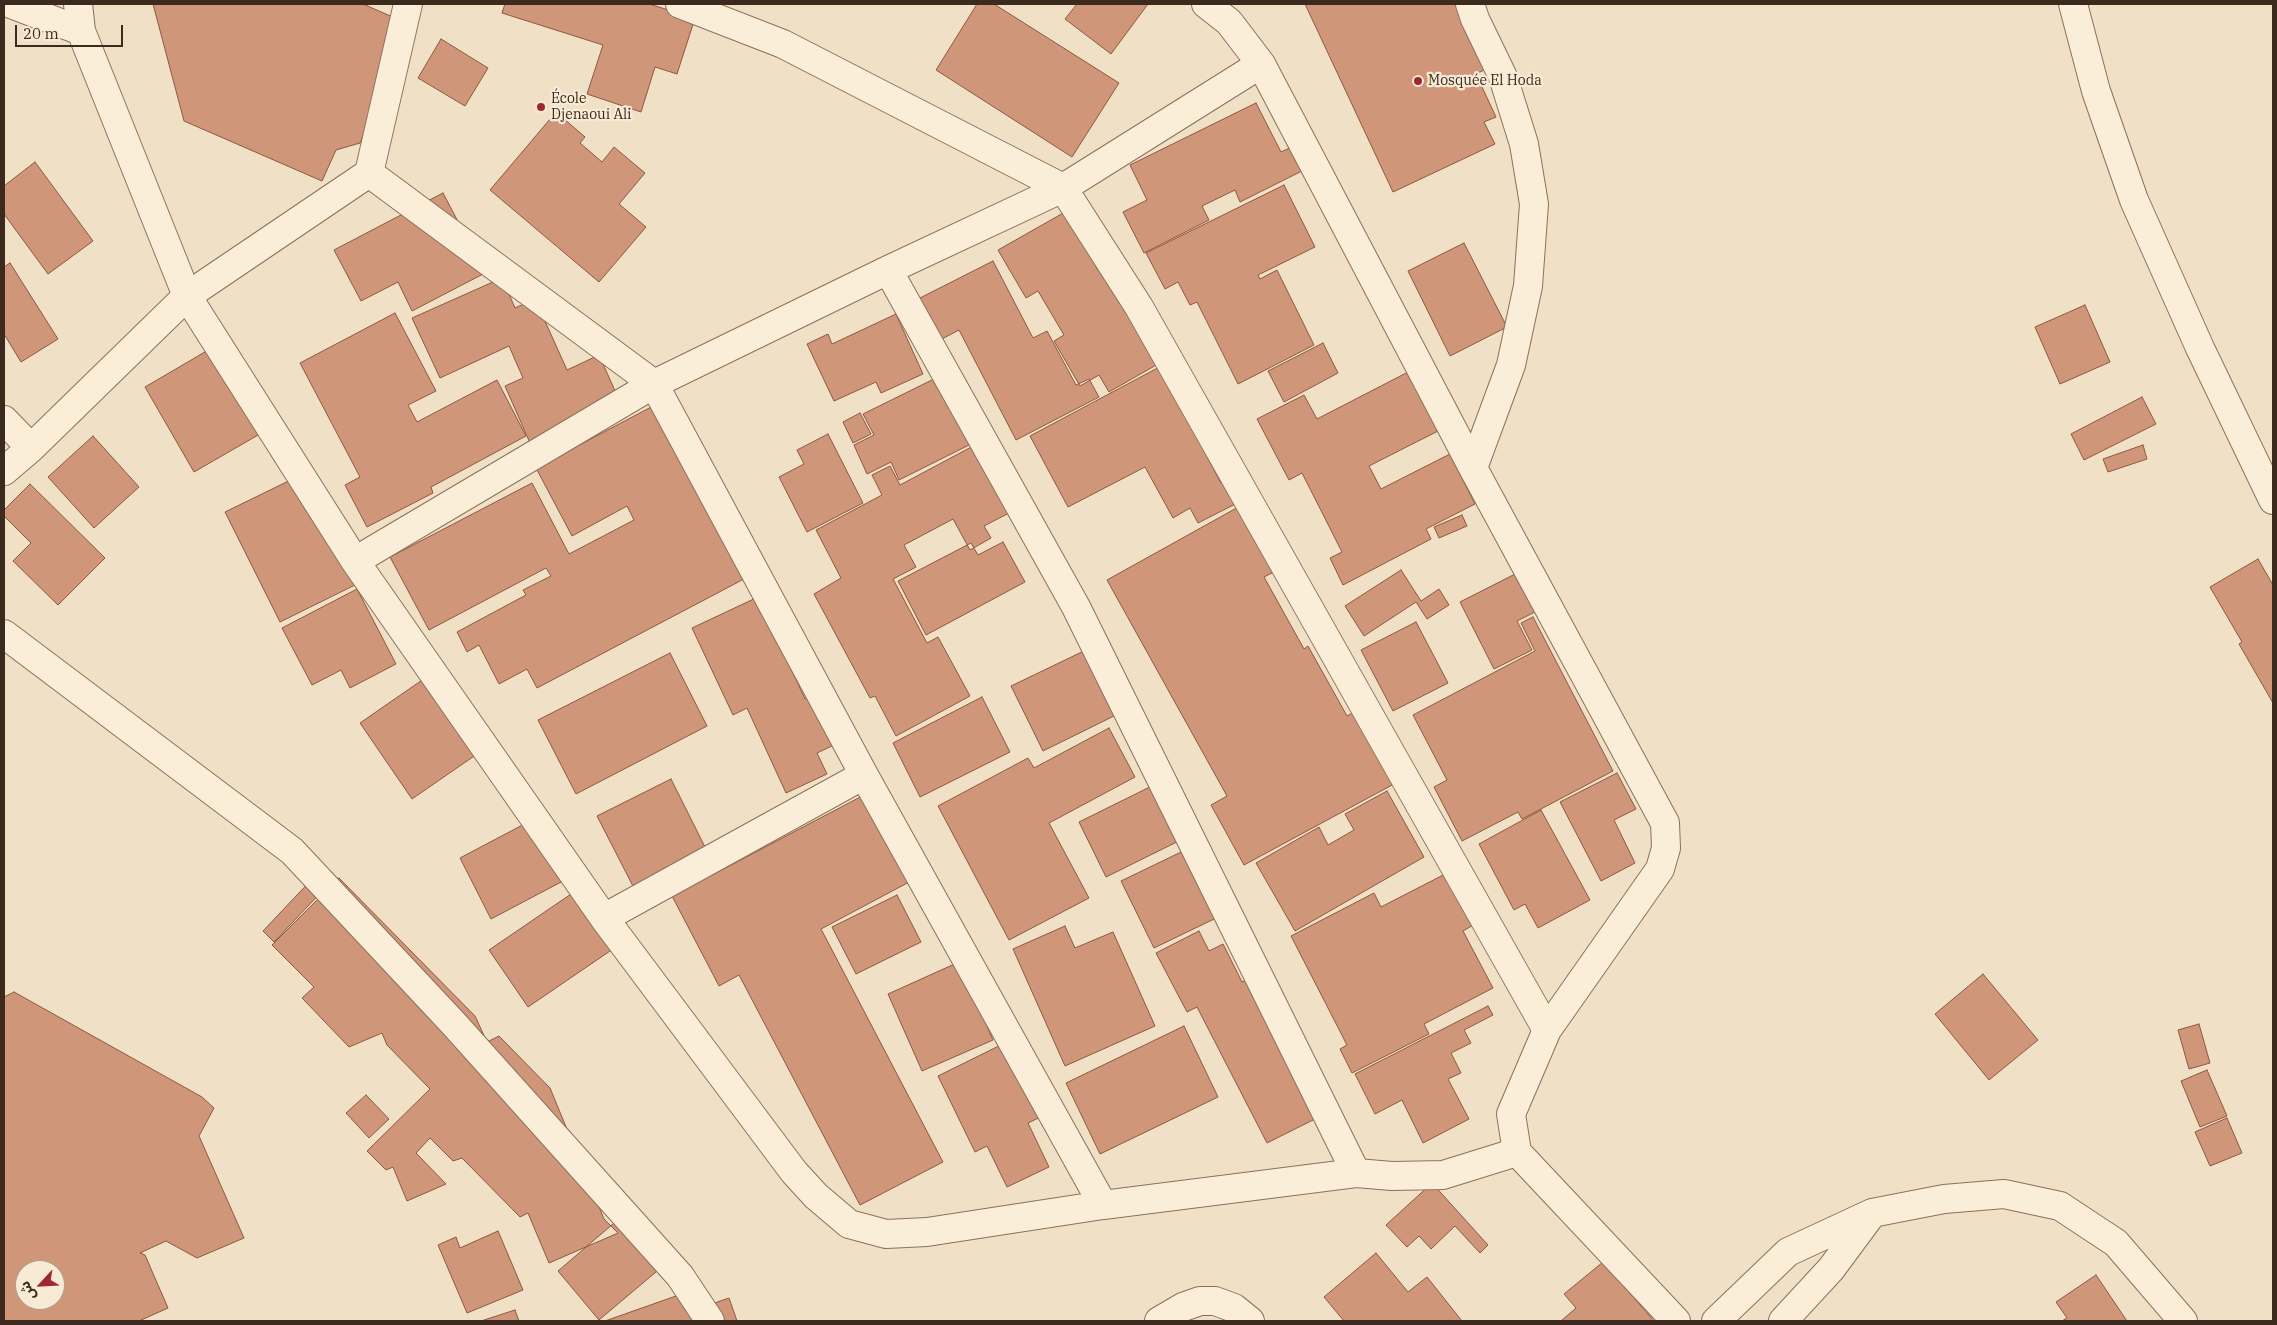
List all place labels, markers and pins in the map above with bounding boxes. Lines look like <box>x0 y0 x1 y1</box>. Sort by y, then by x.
place label: Mosquée El Hoda <box>1428 73 1542 89</box>
marker: Mosquée El Hoda <box>1412 75 1424 87</box>
place label: École Djenaoui Ali <box>551 91 632 124</box>
marker: École Djenaoui Ali <box>535 101 547 113</box>

